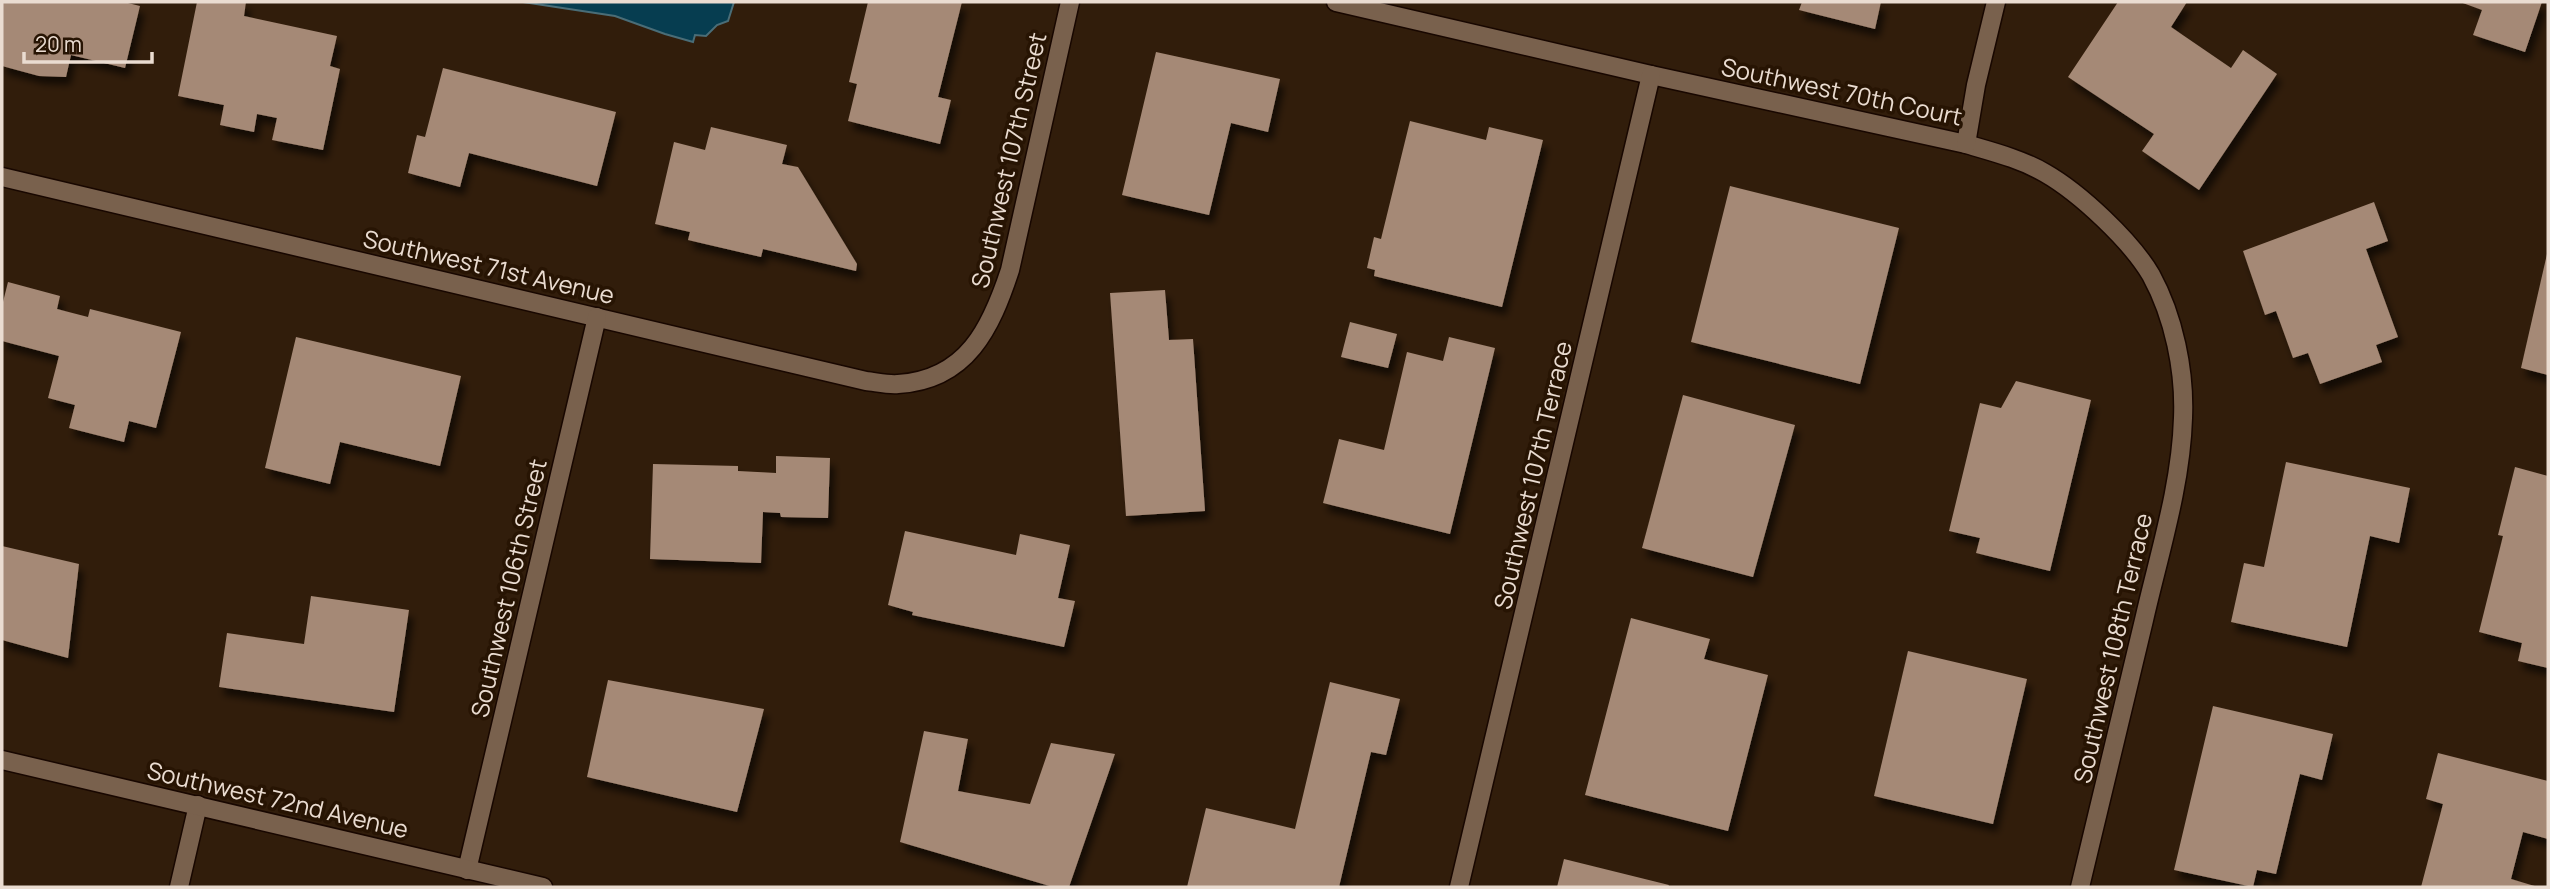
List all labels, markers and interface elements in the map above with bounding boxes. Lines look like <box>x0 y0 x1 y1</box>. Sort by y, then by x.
scale bar <box>24 21 152 65</box>
street label: Southwest 107th Street <box>963 29 1053 291</box>
text: 20 m <box>35 30 82 58</box>
street label: Southwest 70th Court <box>1719 49 1965 133</box>
street label: Southwest 71st Avenue <box>360 221 618 311</box>
street label: Southwest 107th Terrace <box>1485 338 1579 612</box>
street label: Southwest 106th Street <box>462 456 554 720</box>
street label: Southwest 108th Terrace <box>2065 510 2159 786</box>
street label: Southwest 72nd Avenue <box>144 753 412 845</box>

